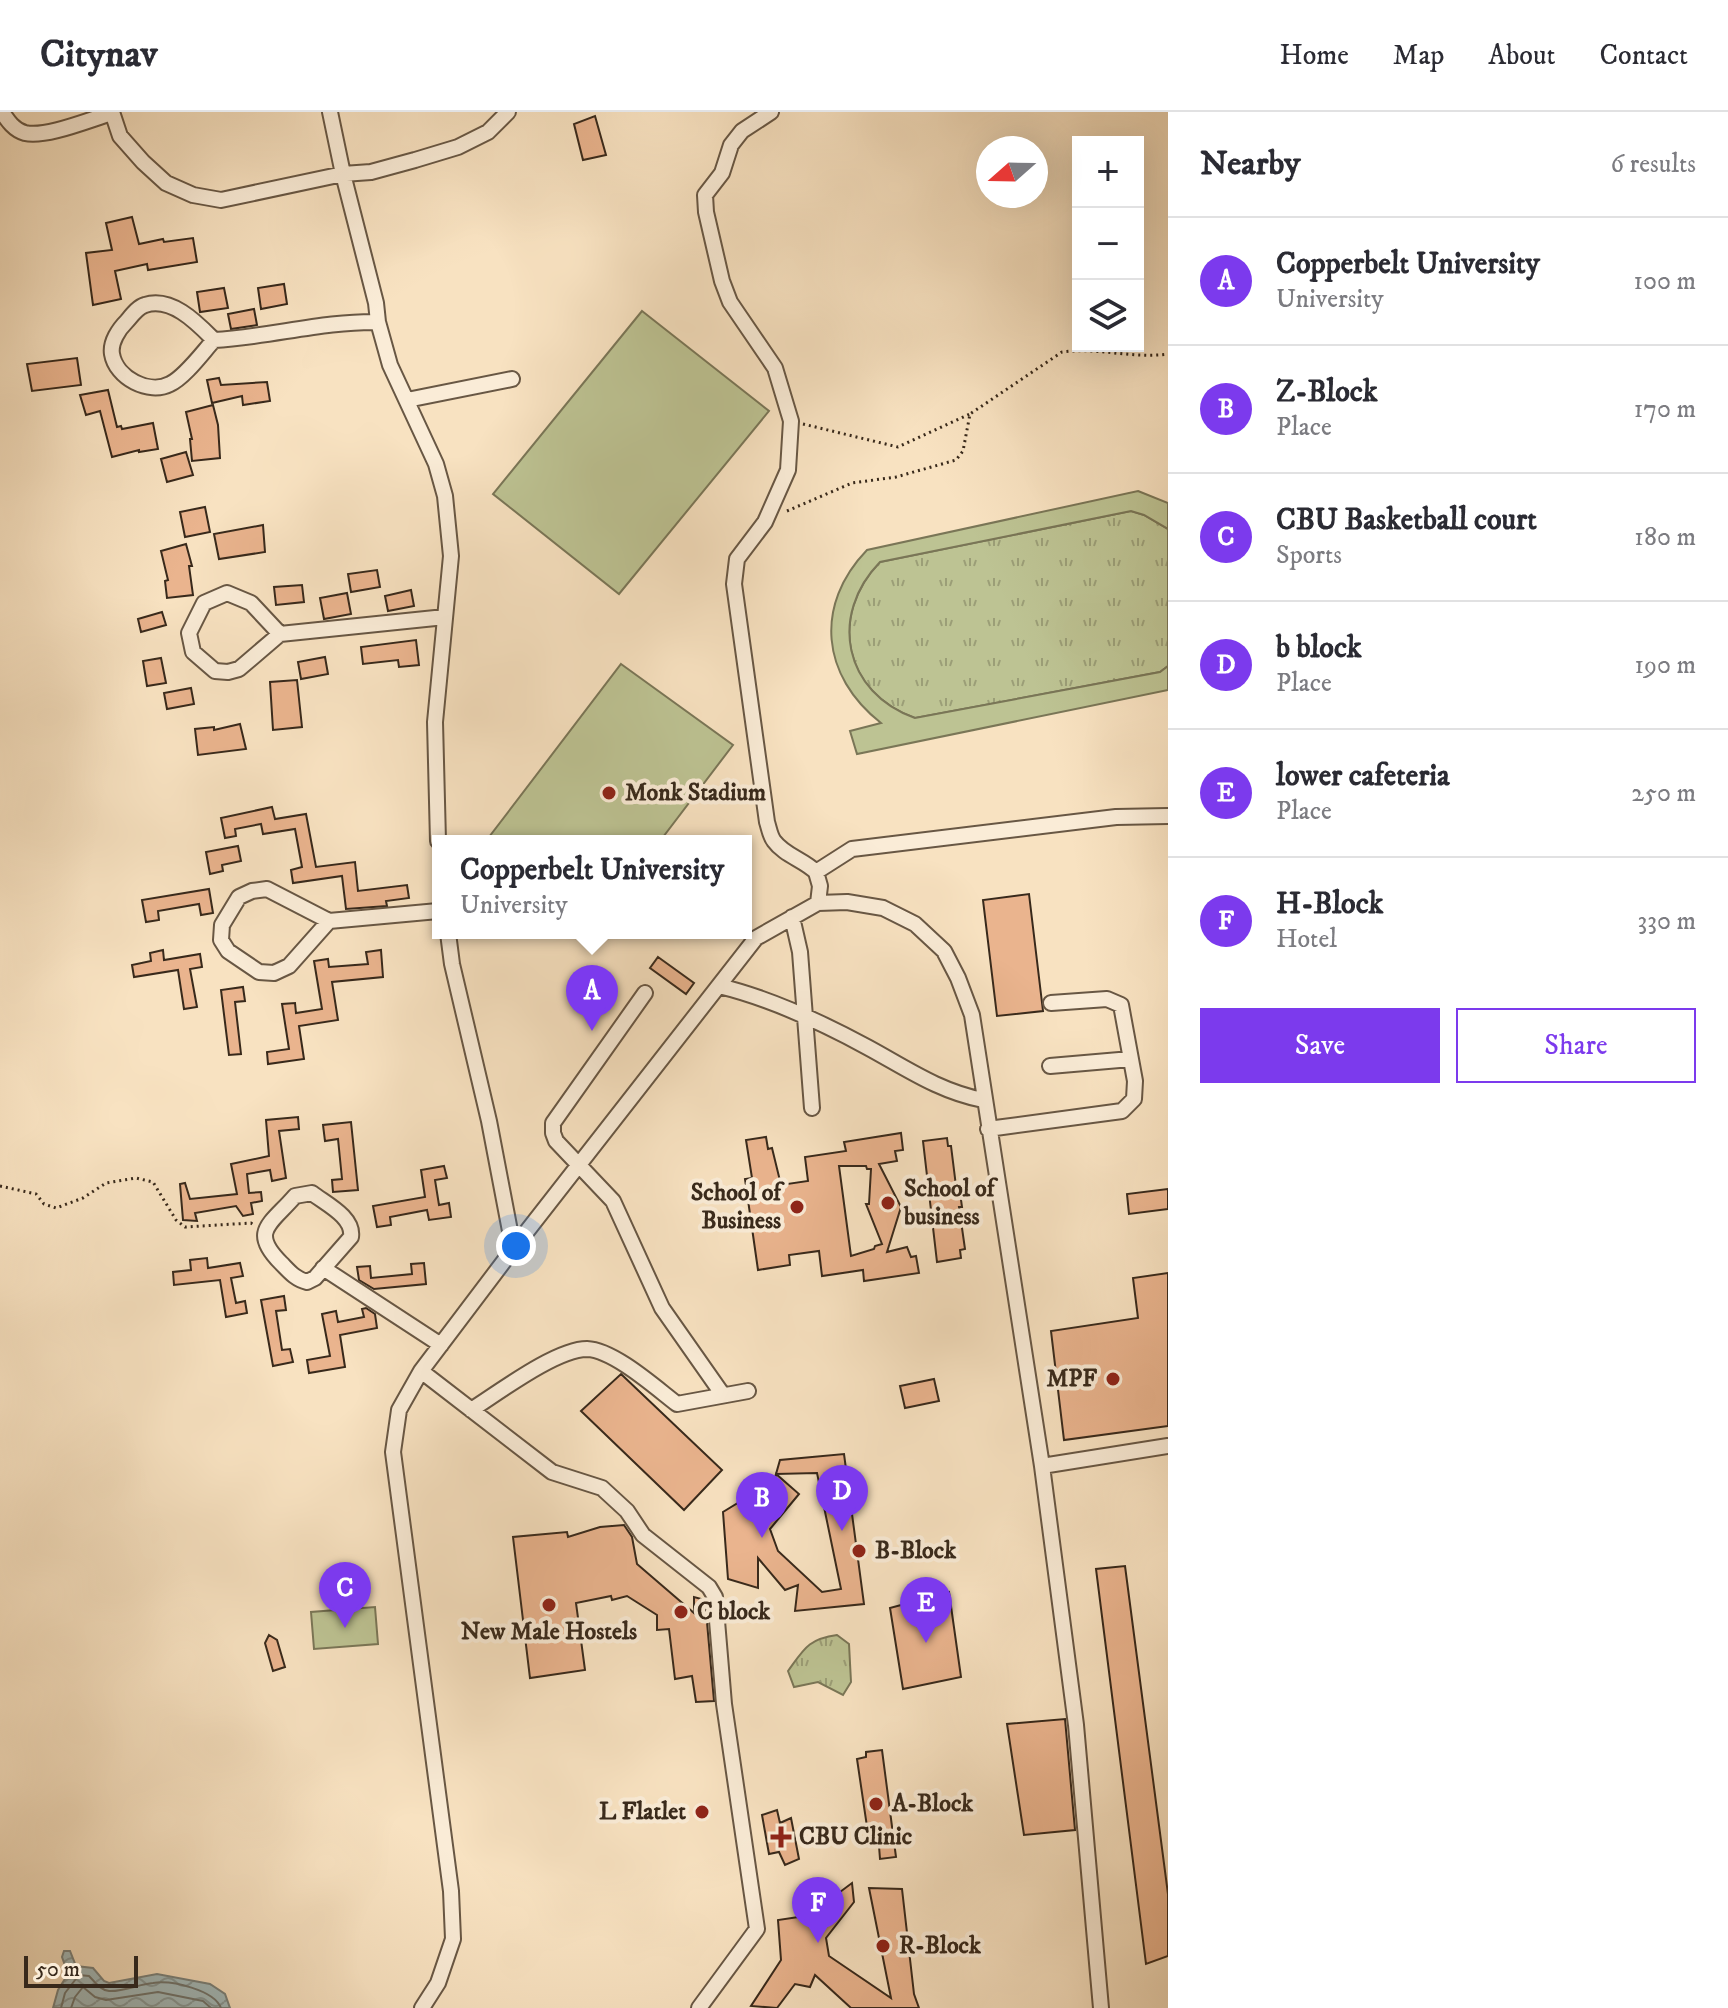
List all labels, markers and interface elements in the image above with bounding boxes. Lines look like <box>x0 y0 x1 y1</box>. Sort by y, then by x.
text: Citynav <box>40 31 158 79</box>
text: Home <box>1280 38 1349 73</box>
text: Map <box>1393 38 1444 73</box>
text: About <box>1488 38 1555 73</box>
text: Contact <box>1599 38 1688 73</box>
north arrow <box>976 136 1048 208</box>
map controls <box>1072 136 1144 352</box>
button: + <box>1072 136 1144 208</box>
text: Nearby <box>1200 143 1301 185</box>
text: 6 results <box>1610 148 1696 181</box>
button: − <box>1072 208 1144 280</box>
text: Copperbelt University <box>1276 246 1540 283</box>
text: A <box>1218 265 1234 298</box>
text: 100 m <box>1633 265 1696 298</box>
button: layers <box>1072 280 1144 352</box>
text: University <box>1276 283 1384 316</box>
text: Z-Block <box>1276 374 1378 411</box>
text: B <box>1218 393 1234 426</box>
text: 170 m <box>1634 393 1696 426</box>
text: Place <box>1276 411 1332 444</box>
text: CBU Basketball court <box>1276 502 1537 539</box>
text: C <box>1217 521 1235 554</box>
text: 180 m <box>1634 521 1696 554</box>
text: Sports <box>1276 539 1342 572</box>
text: b block <box>1276 630 1362 667</box>
text: D <box>1216 649 1236 682</box>
text: 190 m <box>1634 649 1696 682</box>
text: Place <box>1276 667 1332 700</box>
text: lower cafeteria <box>1276 758 1450 795</box>
text: E <box>1217 777 1235 810</box>
text: 250 m <box>1631 777 1696 810</box>
place label: Monk Stadium <box>625 778 766 808</box>
marker: Monk Stadium <box>600 784 618 802</box>
text: Place <box>1276 795 1332 828</box>
popup <box>432 835 752 939</box>
text: Copperbelt University <box>460 852 724 889</box>
text: H-Block <box>1276 886 1384 923</box>
text: University <box>460 889 568 922</box>
text: F <box>1218 905 1234 938</box>
text: 330 m <box>1638 905 1696 938</box>
text: Hotel <box>1276 923 1337 956</box>
pin: A <box>566 965 618 1031</box>
button: Save <box>1200 1008 1440 1083</box>
button: Share <box>1456 1008 1696 1083</box>
place label: School of business <box>903 1174 999 1232</box>
place label: School of Business <box>691 1178 785 1236</box>
marker: School of business <box>879 1194 897 1212</box>
marker: School of Business <box>788 1198 806 1216</box>
your location <box>496 1226 536 1266</box>
place label: MPF <box>1046 1364 1097 1394</box>
marker: MPF <box>1104 1370 1122 1388</box>
pin: D <box>816 1465 868 1531</box>
pin: B <box>736 1472 788 1538</box>
place label: B-Block <box>875 1536 957 1566</box>
marker: B-Block <box>850 1542 868 1560</box>
pin: C <box>319 1562 371 1628</box>
pin: E <box>900 1577 952 1643</box>
marker: New Male Hostels <box>540 1596 558 1614</box>
place label: C block <box>697 1597 771 1627</box>
marker: C block <box>672 1603 690 1621</box>
place label: New Male Hostels <box>461 1617 637 1647</box>
place label: A-Block <box>891 1789 974 1819</box>
marker: A-Block <box>867 1795 885 1813</box>
place label: L Flatlet <box>599 1797 686 1827</box>
marker: L Flatlet <box>693 1803 711 1821</box>
place label: CBU Clinic <box>799 1822 913 1852</box>
marker: CBU Clinic <box>770 1826 792 1848</box>
pin: F <box>792 1877 844 1943</box>
place label: R-Block <box>899 1931 982 1961</box>
marker: R-Block <box>874 1937 892 1955</box>
scale bar <box>24 1952 138 1988</box>
text: 50 m <box>36 1956 80 1983</box>

